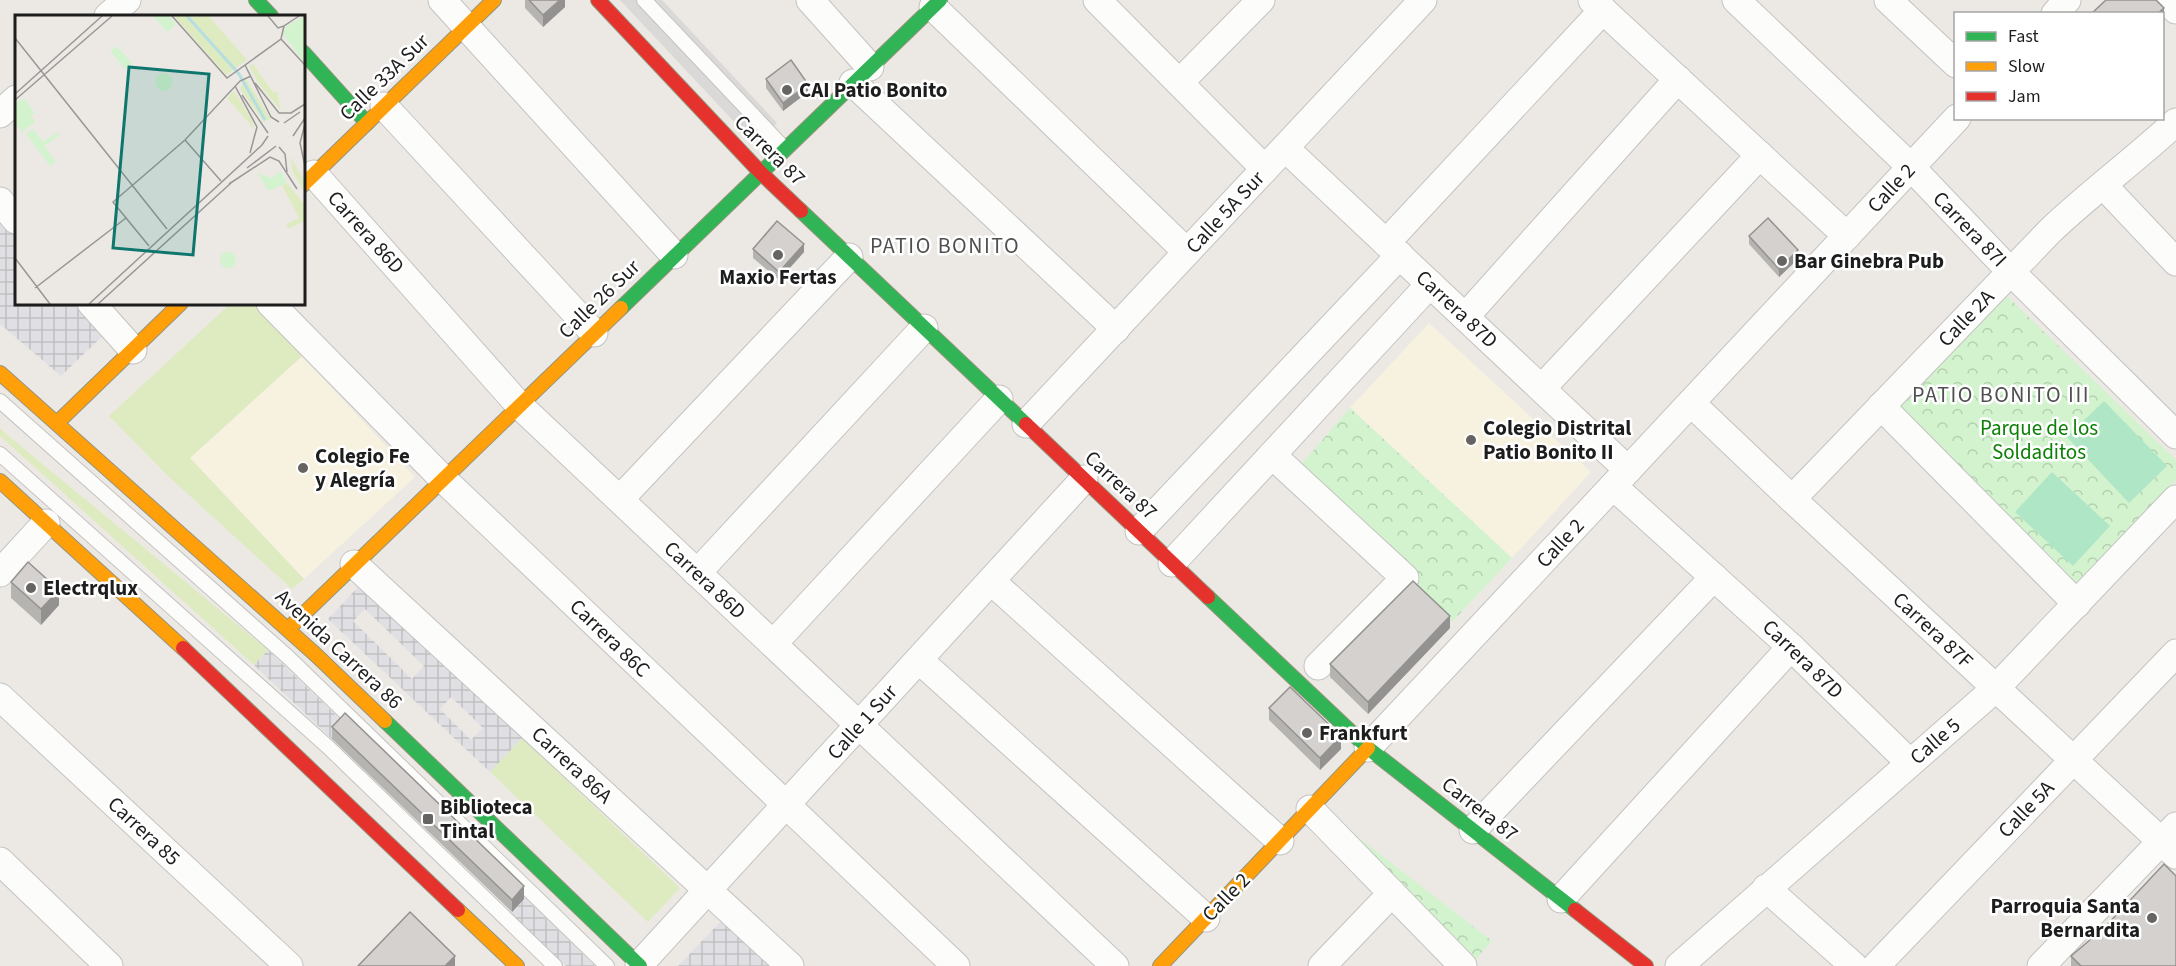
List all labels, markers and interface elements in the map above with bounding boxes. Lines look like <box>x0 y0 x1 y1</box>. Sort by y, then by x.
legend <box>1954 12 2164 120</box>
inset map <box>15 15 304 304</box>
text: Fast <box>2008 24 2039 49</box>
street label: Calle 33A Sur <box>332 26 436 127</box>
text: Slow <box>2008 54 2045 79</box>
place label: CAI Patio Bonito <box>799 75 947 105</box>
marker: CAI Patio Bonito <box>780 83 794 97</box>
text: Jam <box>2008 84 2041 109</box>
street label: Carrera 87 <box>728 108 812 192</box>
street label: Calle 2 <box>1860 156 1922 220</box>
street label: Calle 5A Sur <box>1179 163 1272 260</box>
street label: Carrera 86D <box>320 184 412 280</box>
street label: Carrera 87I <box>1926 184 2014 274</box>
district label: PATIO BONITO <box>870 230 1020 262</box>
place label: Bar Ginebra Pub <box>1794 246 1944 276</box>
marker: Maxio Fertas <box>771 248 785 262</box>
street label: Calle 26 Sur <box>552 252 647 346</box>
marker: Bar Ginebra Pub <box>1775 254 1789 268</box>
place label: Maxio Fertas <box>719 262 837 292</box>
street label: Carrera 87D <box>1409 263 1505 355</box>
street label: Calle 2A <box>1931 282 2001 354</box>
district label: PATIO BONITO III <box>1912 379 2090 411</box>
place label: Colegio Distrital Patio Bonito II <box>1483 413 1631 467</box>
park label: Parque de los Soldaditos <box>1980 413 2098 467</box>
marker: Colegio Distrital Patio Bonito II <box>1464 433 1478 447</box>
place label: Colegio Fe y Alegría <box>315 441 410 495</box>
street label: Carrera 87 <box>1078 443 1164 527</box>
marker: Colegio Fe y Alegría <box>296 461 310 475</box>
street label: Calle 2 <box>1529 511 1591 575</box>
street label: Carrera 86D <box>657 534 753 626</box>
place label: Electrqlux <box>43 573 138 603</box>
marker: Electrqlux <box>24 581 38 595</box>
street label: Avenida Carrera 86 <box>269 582 409 716</box>
street label: Carrera 87F <box>1886 585 1980 675</box>
street label: Carrera 86C <box>563 592 657 684</box>
street label: Carrera 87D <box>1756 613 1850 705</box>
street label: Calle 1 Sur <box>820 677 905 766</box>
street label: Calle 5 <box>1903 711 1967 771</box>
place label: Frankfurt <box>1319 718 1407 748</box>
street label: Carrera 86A <box>525 720 620 811</box>
marker: Frankfurt <box>1300 726 1314 740</box>
street label: Carrera 87 <box>1435 770 1525 848</box>
street label: Calle 5A <box>1991 773 2061 845</box>
street label: Carrera 85 <box>101 789 187 873</box>
place label: Biblioteca Tintal <box>440 792 533 846</box>
marker: Biblioteca Tintal <box>421 812 435 826</box>
street label: Calle 2 <box>1195 866 1257 928</box>
place label: Parroquia Santa Bernardita <box>1990 891 2140 945</box>
marker: Parroquia Santa Bernardita <box>2145 911 2159 925</box>

